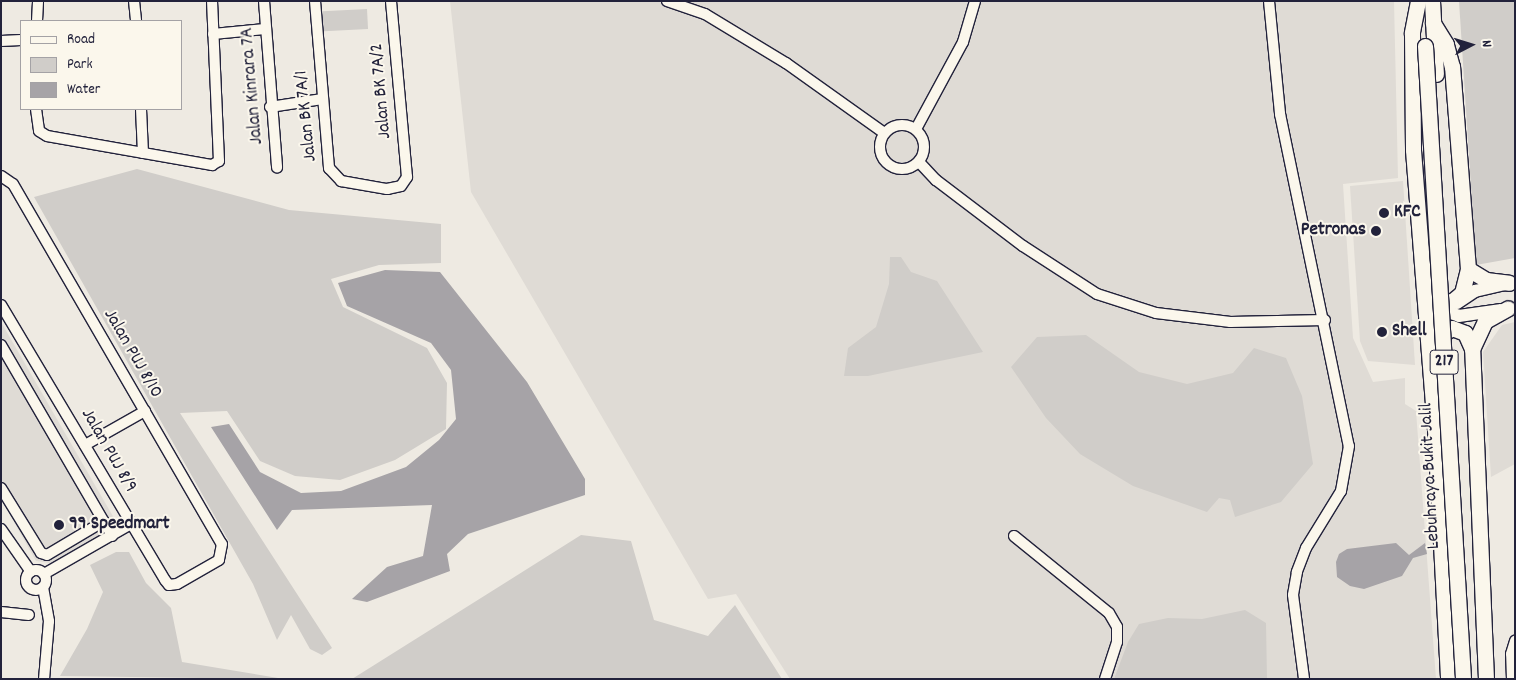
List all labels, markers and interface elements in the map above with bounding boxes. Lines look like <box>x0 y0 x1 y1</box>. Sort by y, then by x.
legend <box>20 20 182 110</box>
north arrow <box>1446 20 1496 70</box>
street label: Jalan Kinrara 7A <box>237 27 269 145</box>
text: Road <box>67 29 95 51</box>
text: N <box>1476 39 1496 48</box>
street label: Jalan BK 7A/2 <box>366 42 398 140</box>
text: Park <box>67 54 93 76</box>
street label: Jalan BK 7A/1 <box>291 69 323 163</box>
text: Water <box>67 79 100 101</box>
place label: KFC <box>1394 202 1421 224</box>
marker: KFC <box>1378 207 1390 219</box>
place label: Petronas <box>1301 220 1366 242</box>
marker: Petronas <box>1370 225 1382 237</box>
street label: Jalan PUJ 8/10 <box>97 305 167 403</box>
place label: Shell <box>1392 321 1426 343</box>
marker: Shell <box>1376 326 1388 338</box>
road number: 217 <box>1429 347 1459 378</box>
street label: Lebuhraya Bukit Jalil <box>1416 402 1446 550</box>
street label: Jalan PUJ 8/9 <box>75 405 141 497</box>
place label: 99 Speedmart <box>69 514 170 536</box>
marker: 99 Speedmart <box>53 519 65 531</box>

